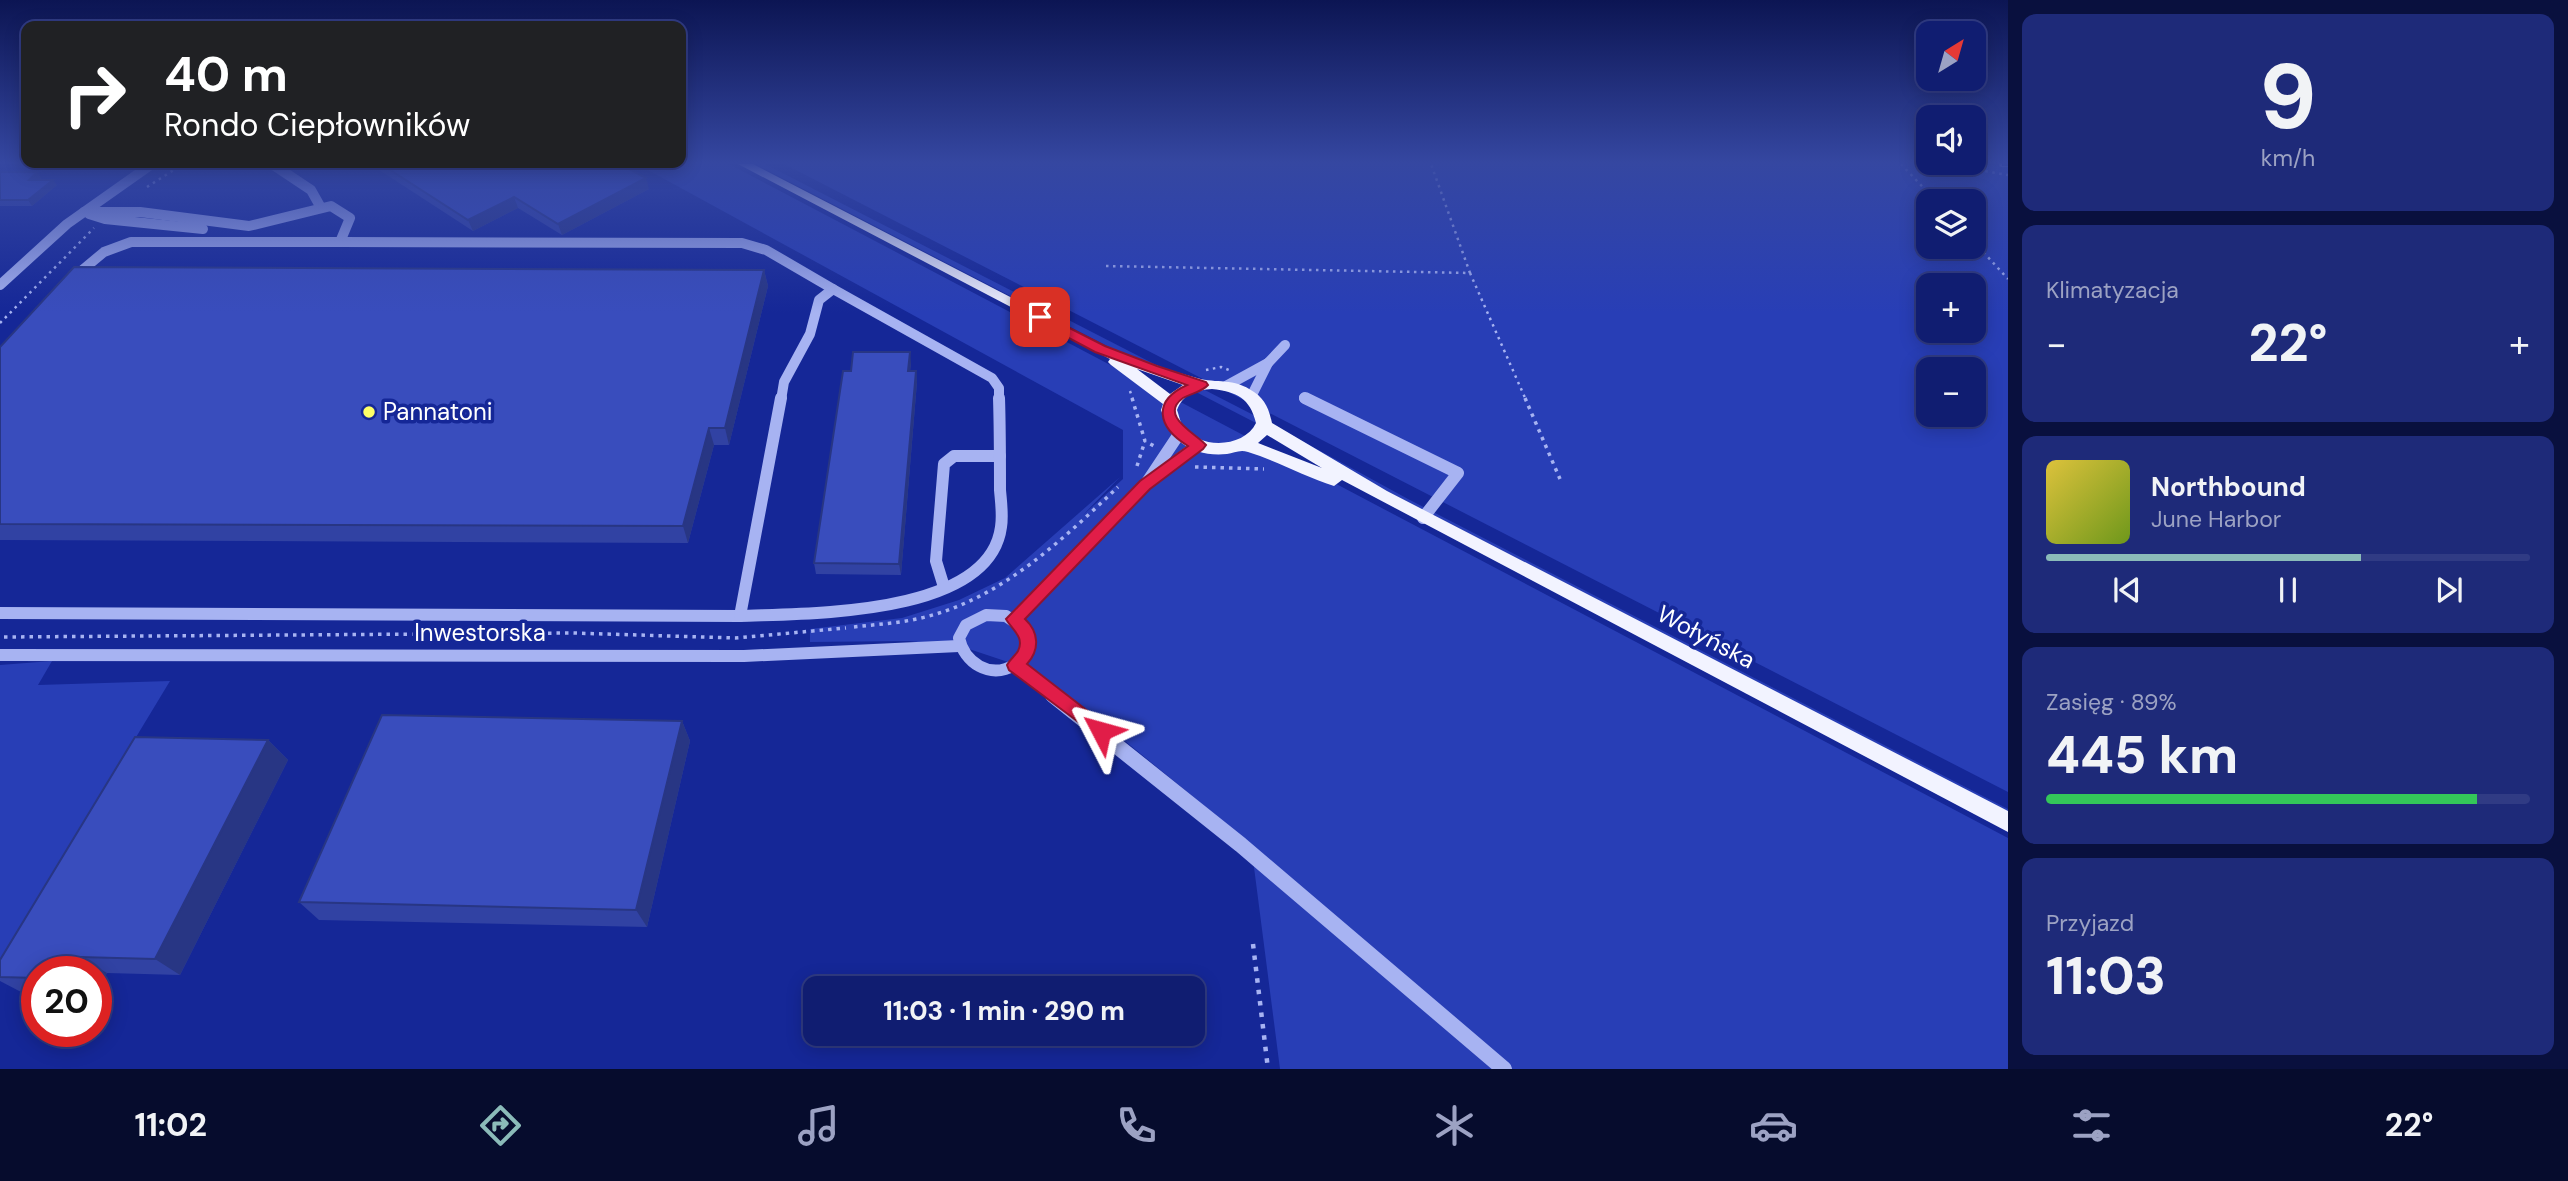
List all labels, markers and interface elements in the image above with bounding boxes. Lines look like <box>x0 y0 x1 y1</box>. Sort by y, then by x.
north arrow <box>1916 21 1986 91</box>
map controls <box>1916 21 1986 427</box>
text: 9 <box>2259 38 2317 156</box>
text: 40 m <box>164 42 288 106</box>
icon: right <box>49 49 140 140</box>
text: Rondo Ciepłowników <box>164 104 470 146</box>
button: sound <box>1916 105 1986 175</box>
text: km/h <box>2261 143 2315 173</box>
button: layers <box>1916 189 1986 259</box>
button: + <box>1916 273 1986 343</box>
text: Klimatyzacja <box>2046 275 2179 305</box>
pin <box>1010 287 1070 347</box>
icon: arrive <box>1021 298 1059 336</box>
text: 22° <box>2248 309 2328 377</box>
text: − <box>2046 319 2067 369</box>
text: + <box>2509 319 2530 369</box>
button: − <box>1916 357 1986 427</box>
place label: Pannatoni <box>383 396 493 427</box>
marker: Pannatoni <box>361 404 377 420</box>
text: Northbound <box>2151 470 2306 504</box>
text: June Harbor <box>2151 504 2281 534</box>
icon: previous <box>2108 571 2146 609</box>
icon: pause <box>2269 571 2307 609</box>
icon: next <box>2430 571 2468 609</box>
street label: Wołyńska <box>1652 598 1761 675</box>
street label: Inwestorska <box>414 617 546 648</box>
text: Zasięg · 89% <box>2046 687 2176 717</box>
position arrow <box>1064 694 1138 768</box>
text: 445 km <box>2046 721 2238 789</box>
text: Przyjazd <box>2046 908 2134 938</box>
text: 11:03 <box>2046 942 2166 1010</box>
speed limit sign: 20 <box>21 956 112 1047</box>
text: 11:03 · 1 min · 290 m <box>883 994 1125 1028</box>
icon: directions <box>476 1101 525 1150</box>
icon: music <box>794 1101 843 1150</box>
icon: phone <box>1112 1101 1161 1150</box>
icon: climate <box>1430 1101 1479 1150</box>
icon: car <box>1749 1101 1798 1150</box>
icon: filters <box>2067 1101 2116 1150</box>
text: 11:02 <box>135 1104 207 1146</box>
text: 22° <box>2385 1104 2433 1146</box>

